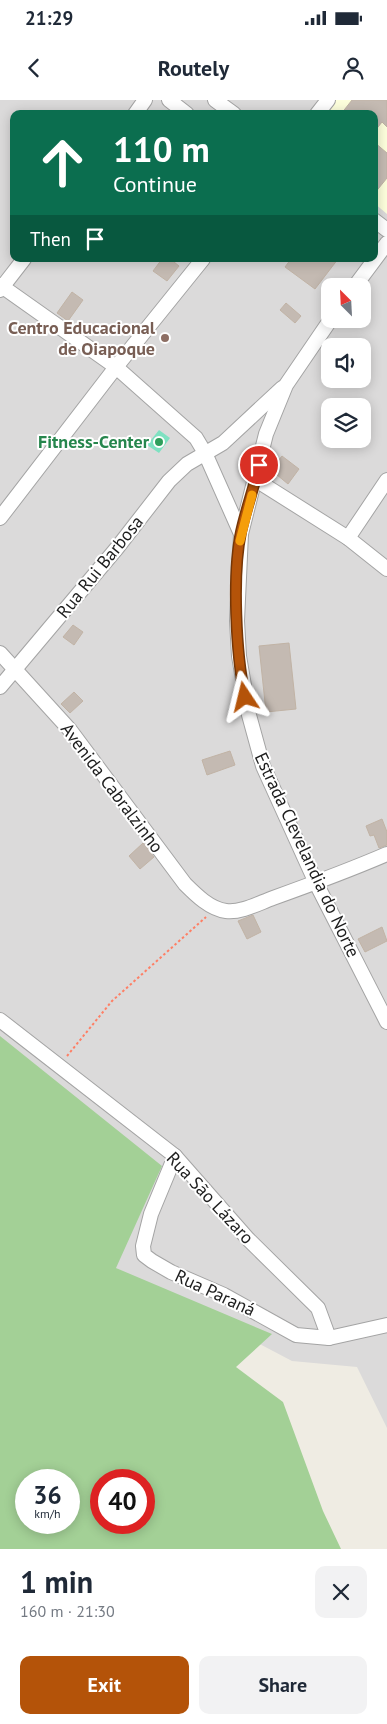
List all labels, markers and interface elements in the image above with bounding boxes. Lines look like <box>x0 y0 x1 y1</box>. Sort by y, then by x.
text: 21:29 <box>25 6 73 30</box>
icon: back <box>20 54 48 82</box>
text: Routely <box>158 54 229 82</box>
icon: person <box>339 54 367 82</box>
text: 110 m <box>113 126 210 172</box>
icon: ahead <box>30 130 95 195</box>
text: Continue <box>113 170 197 198</box>
icon: arrive <box>81 225 109 253</box>
text: Then <box>30 227 71 251</box>
north arrow <box>321 278 371 328</box>
map controls <box>321 278 371 448</box>
place label: Centro Educacional de Oiapoque <box>8 316 156 360</box>
marker: Centro Educacional de Oiapoque <box>159 332 171 344</box>
button: sound <box>321 338 371 388</box>
button: layers <box>321 398 371 448</box>
place label: Fitness-Center <box>38 430 150 453</box>
marker: Fitness-Center <box>153 436 165 448</box>
pin <box>238 444 280 486</box>
icon: arrive <box>245 451 273 479</box>
street label: Rua Rui Barbosa <box>51 511 148 623</box>
position arrow <box>218 670 270 722</box>
street label: Avenida Cabralzinho <box>56 718 169 857</box>
street label: Estrada Clevelandia do Norte <box>250 749 365 961</box>
street label: Rua São Lázaro <box>162 1147 259 1249</box>
street label: Rua Paraná <box>171 1264 259 1321</box>
speed limit sign: 40 <box>90 1469 155 1534</box>
text: 36 <box>33 1479 62 1511</box>
text: km/h <box>34 1506 61 1521</box>
text: 1 min <box>20 1562 93 1601</box>
button: close <box>315 1566 367 1618</box>
text: 160 m · 21:30 <box>20 1601 115 1621</box>
button: Exit <box>20 1656 189 1714</box>
button: Share <box>199 1656 367 1714</box>

